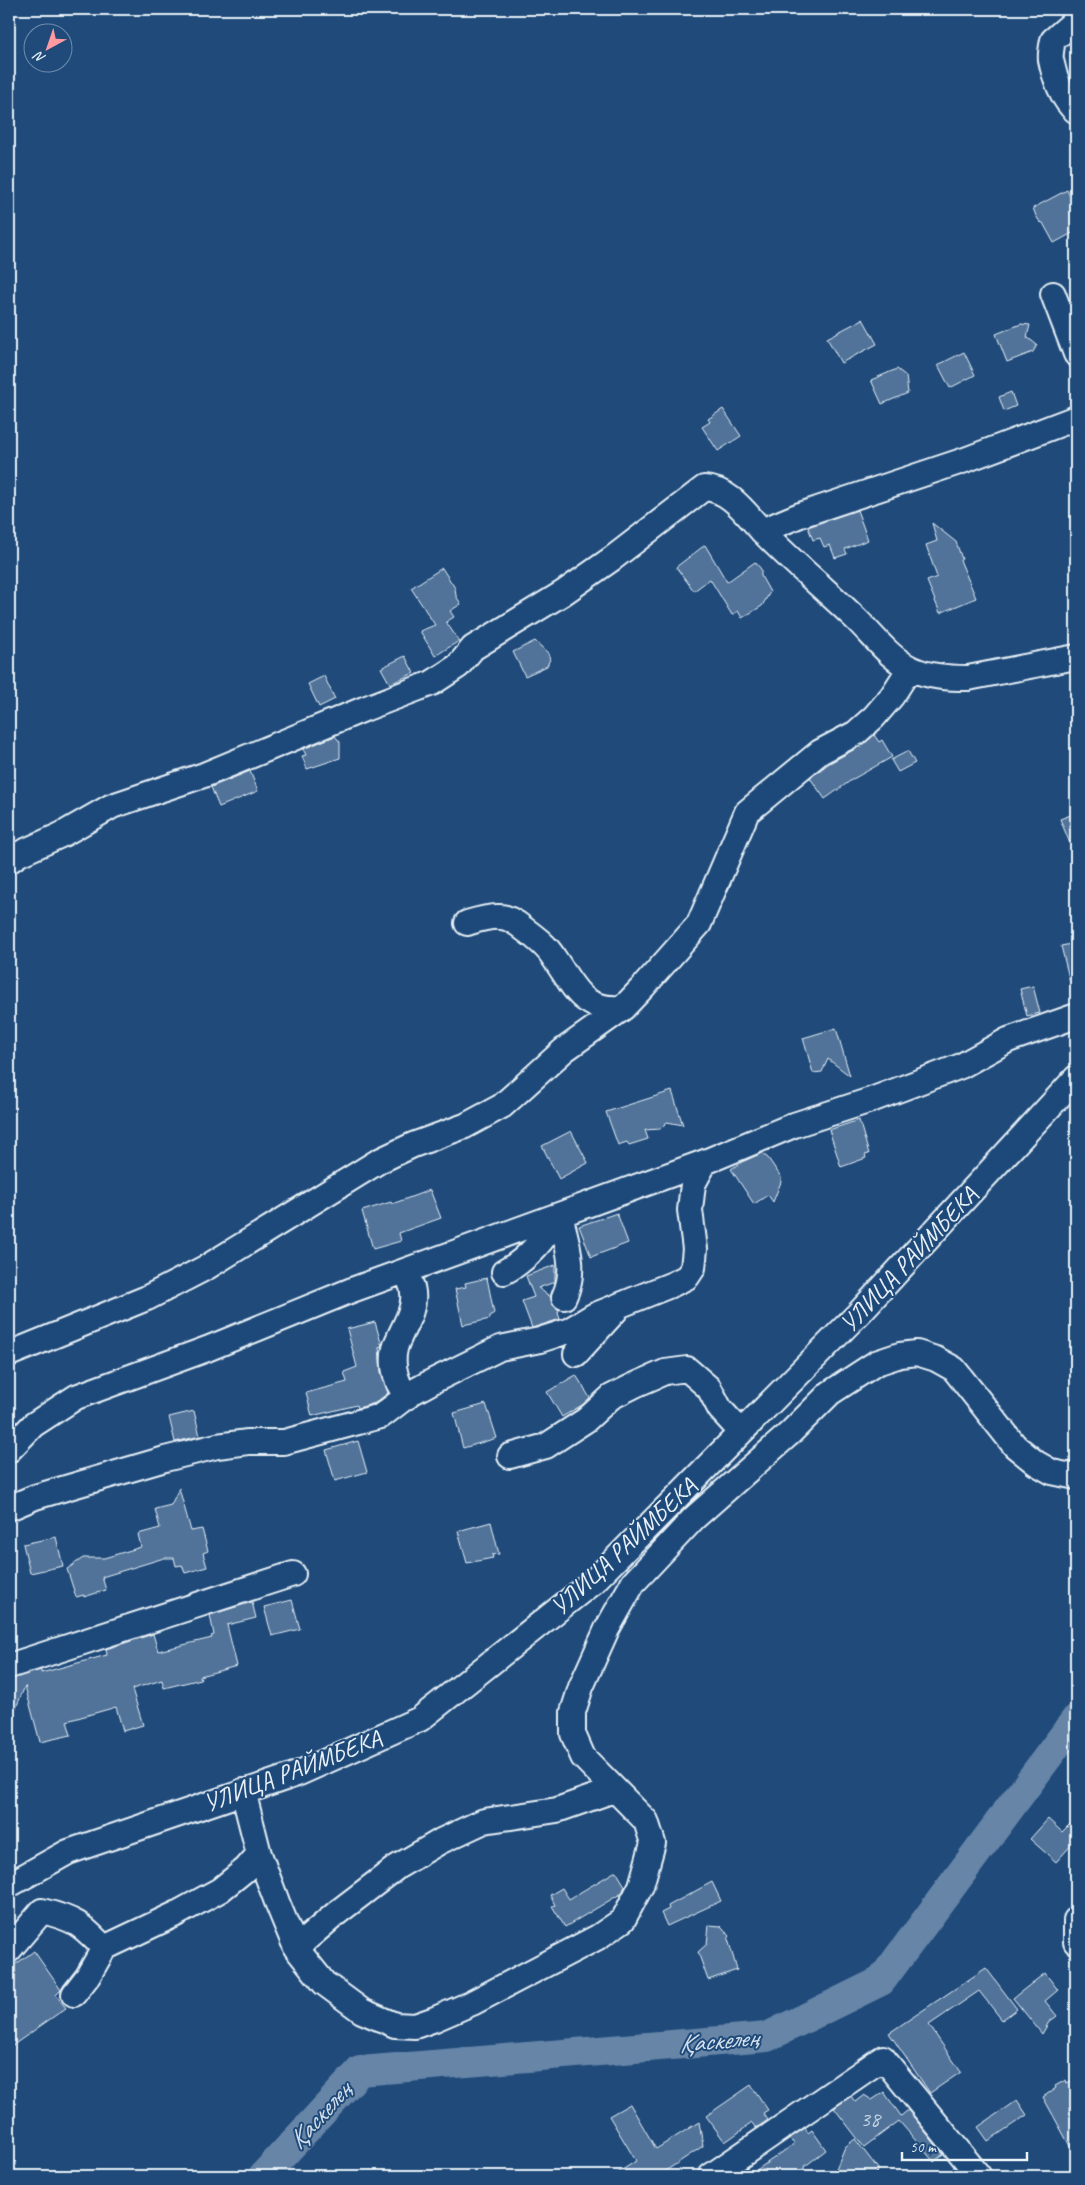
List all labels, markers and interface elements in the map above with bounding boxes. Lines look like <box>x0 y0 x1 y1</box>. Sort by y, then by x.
north arrow <box>22 22 72 72</box>
text: N <box>29 47 49 67</box>
street label: УЛИЦА РАЙМБЕКА <box>833 1180 985 1339</box>
street label: УЛИЦА РАЙМБЕКА <box>544 1471 704 1623</box>
street label: УЛИЦА РАЙМБЕКА <box>199 1722 386 1820</box>
water label: Қаскелең <box>677 2020 763 2060</box>
water label: Қаскелең <box>281 2072 361 2156</box>
house number: 38 <box>860 2105 882 2133</box>
scale bar <box>902 2130 1028 2162</box>
text: 50 m <box>910 2138 937 2157</box>

